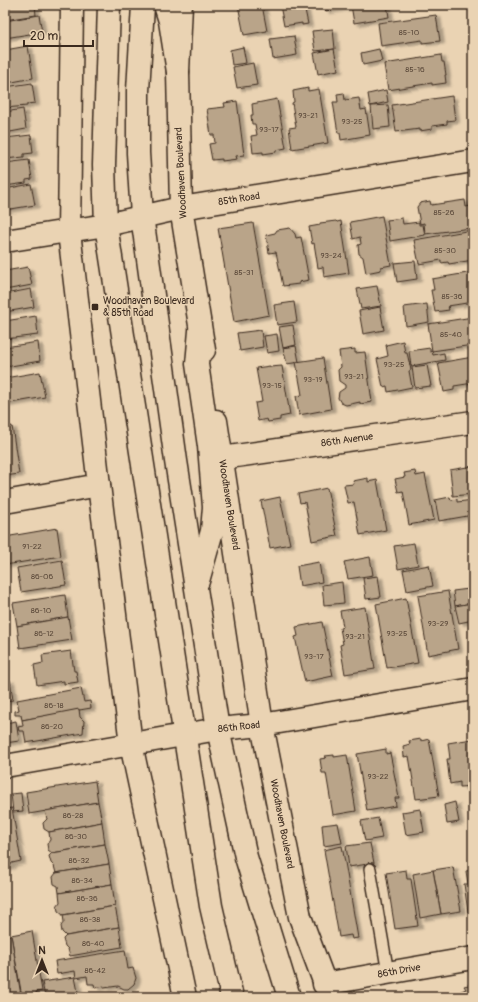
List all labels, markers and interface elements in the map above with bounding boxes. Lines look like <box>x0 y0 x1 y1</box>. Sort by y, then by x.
scale bar <box>24 22 93 48</box>
house number: 85-10 <box>399 28 420 37</box>
text: 20 m <box>30 29 59 44</box>
house number: 85-16 <box>405 65 425 74</box>
house number: 93-21 <box>298 111 318 120</box>
house number: 93-25 <box>342 117 362 126</box>
house number: 93-17 <box>259 125 279 134</box>
street label: Woodhaven Boulevard <box>173 127 189 219</box>
street label: 85th Road <box>217 190 261 208</box>
house number: 85-26 <box>434 208 455 217</box>
house number: 85-30 <box>434 246 456 255</box>
house number: 93-24 <box>320 251 342 260</box>
house number: 85-31 <box>234 268 254 277</box>
house number: 85-36 <box>442 292 463 301</box>
place label: Woodhaven Boulevard & 85th Road <box>103 295 194 319</box>
marker: Woodhaven Boulevard & 85th Road <box>90 302 100 312</box>
house number: 85-40 <box>440 330 462 339</box>
house number: 93-25 <box>384 360 404 369</box>
house number: 93-21 <box>344 372 364 381</box>
house number: 93-19 <box>303 375 323 384</box>
house number: 93-15 <box>262 381 282 390</box>
street label: 86th Avenue <box>320 430 374 450</box>
street label: Woodhaven Boulevard <box>216 459 242 551</box>
house number: 91-22 <box>22 542 42 551</box>
house number: 86-06 <box>31 572 53 581</box>
house number: 86-10 <box>31 606 52 615</box>
house number: 93-29 <box>428 619 448 628</box>
house number: 86-12 <box>34 629 54 638</box>
house number: 93-25 <box>387 629 407 638</box>
house number: 93-21 <box>345 632 365 641</box>
house number: 93-17 <box>304 652 324 661</box>
house number: 86-18 <box>44 701 64 710</box>
street label: 86th Road <box>217 719 261 735</box>
house number: 86-20 <box>41 722 64 731</box>
house number: 93-22 <box>368 772 389 781</box>
street label: Woodhaven Boulevard <box>267 778 297 870</box>
house number: 86-28 <box>63 811 83 820</box>
house number: 86-30 <box>65 832 88 841</box>
house number: 86-32 <box>68 856 90 865</box>
house number: 86-34 <box>71 876 93 885</box>
house number: 86-36 <box>76 894 98 903</box>
house number: 86-38 <box>80 915 100 924</box>
house number: 86-40 <box>82 939 105 948</box>
north arrow <box>22 940 62 980</box>
text: N <box>38 944 46 957</box>
street label: 86th Drive <box>377 961 421 981</box>
house number: 86-42 <box>84 966 106 975</box>

